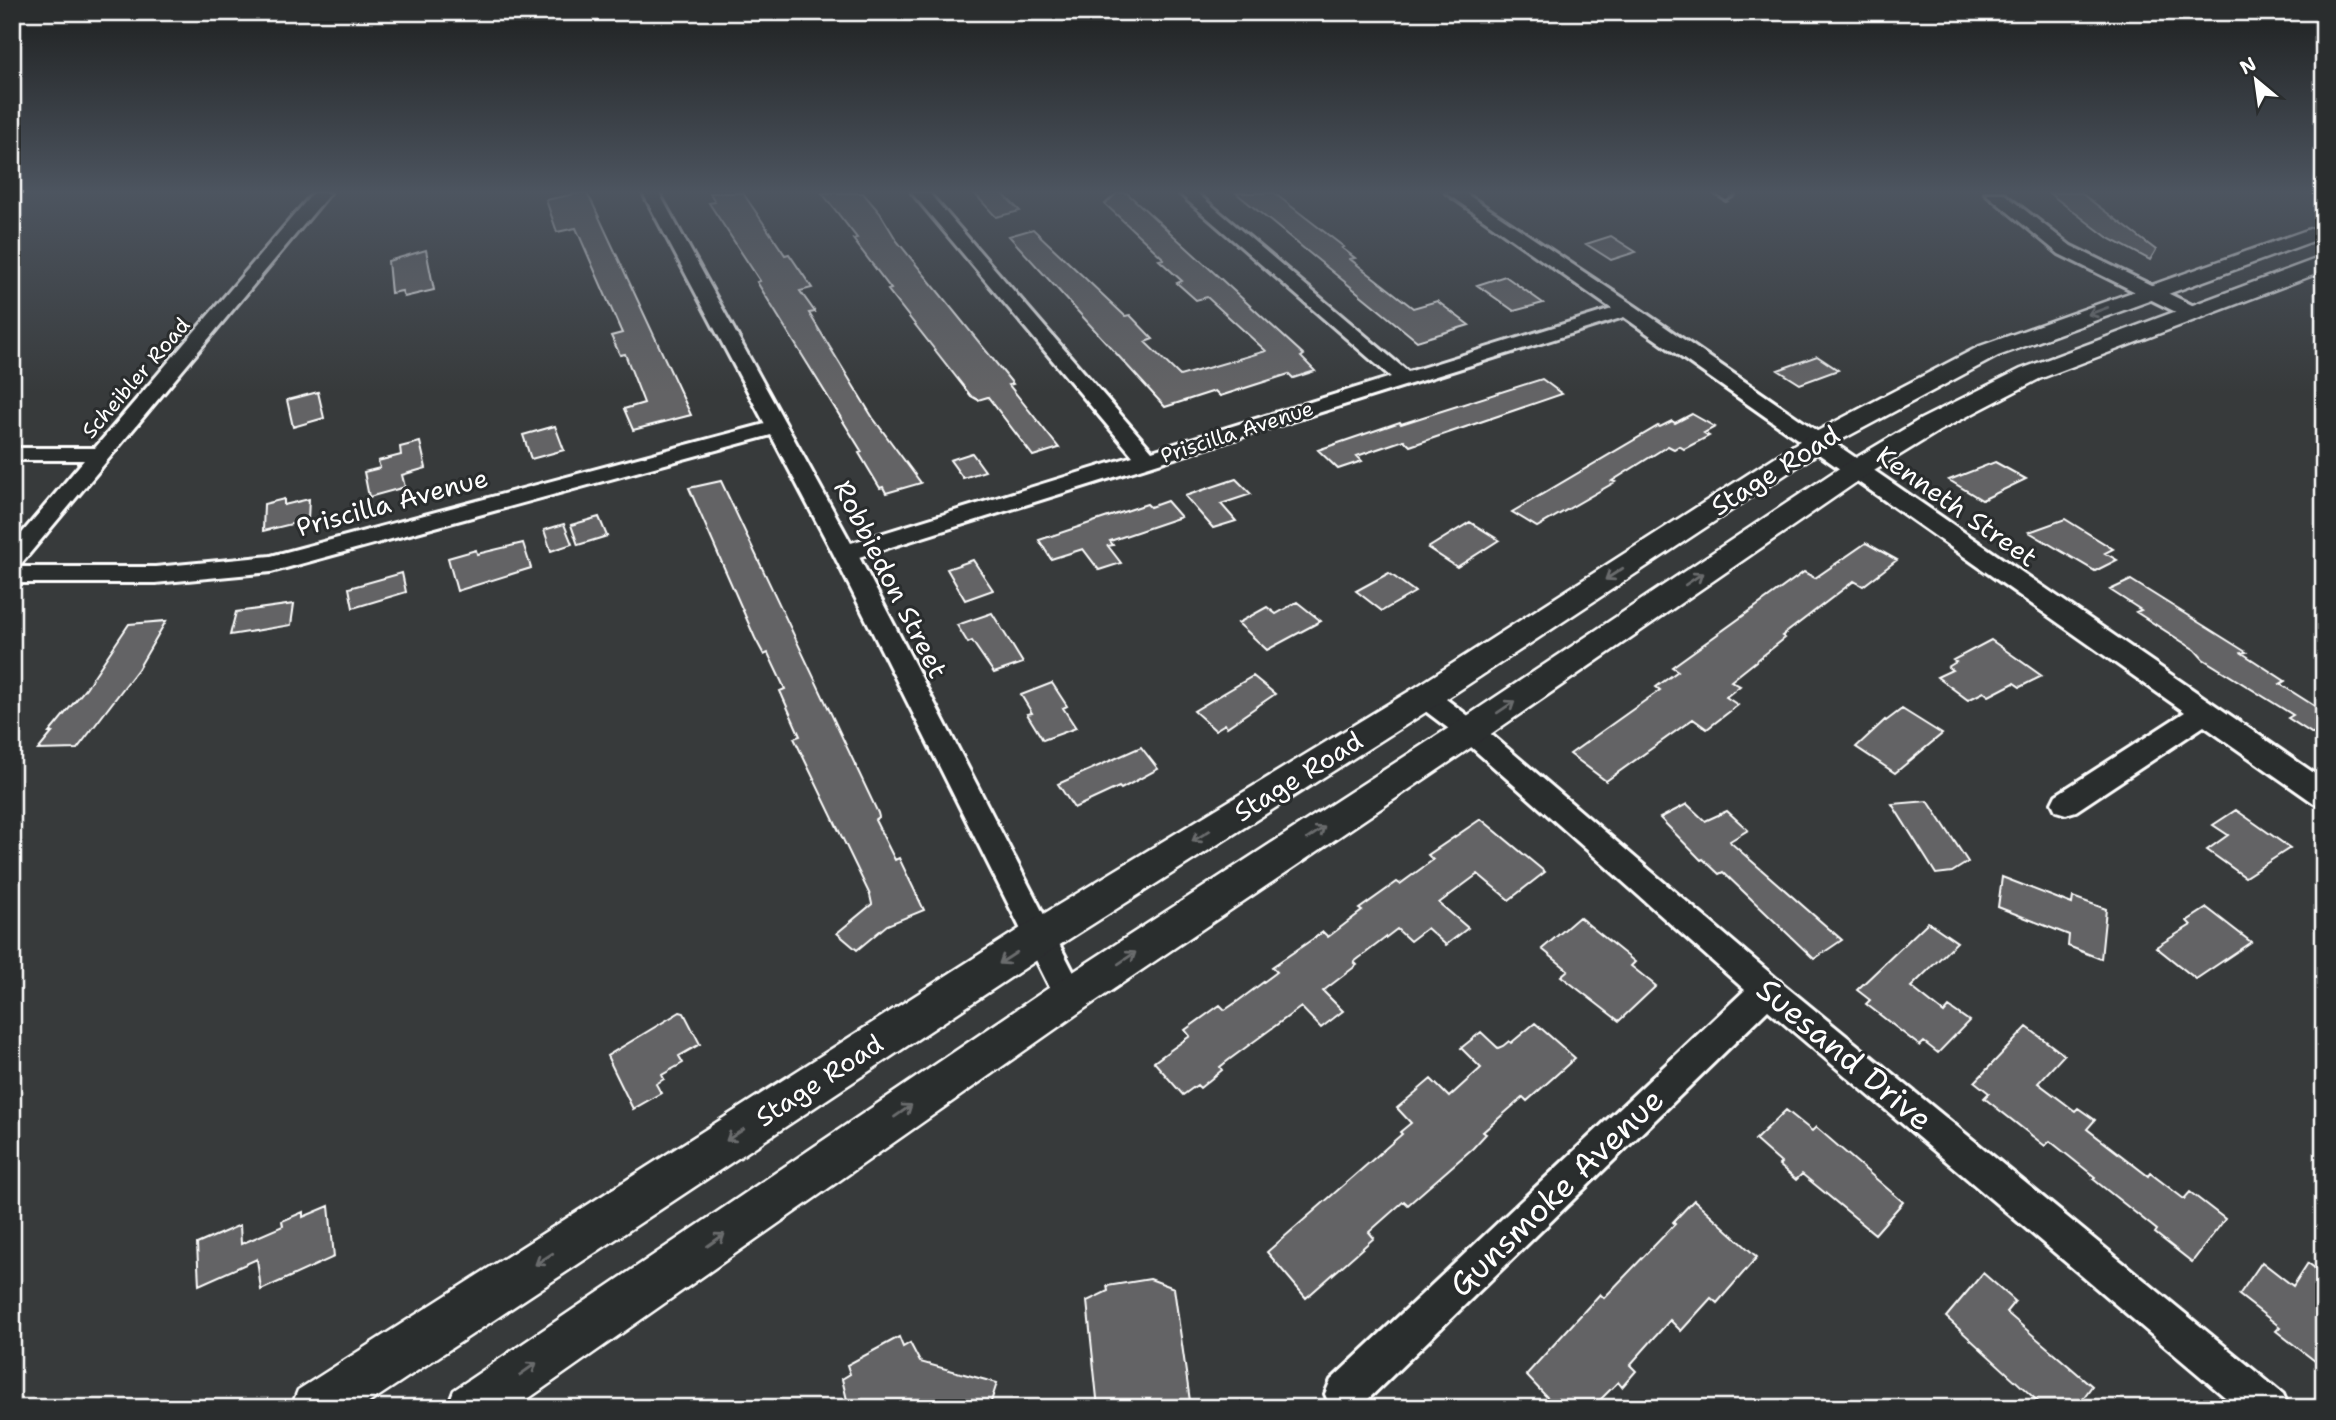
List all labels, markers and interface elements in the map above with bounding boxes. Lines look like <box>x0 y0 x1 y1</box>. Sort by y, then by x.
north arrow <box>2220 46 2290 116</box>
text: N <box>2235 51 2261 80</box>
one-way arrow <box>2088 306 2110 318</box>
street label: Scheibler Road <box>76 312 196 444</box>
street label: Priscilla Avenue <box>1157 394 1317 470</box>
street label: Stage Road <box>1704 417 1846 523</box>
street label: Kenneth Street <box>1870 437 2044 575</box>
street label: Priscilla Avenue <box>292 460 492 544</box>
street label: Robbiedon Street <box>826 474 956 684</box>
one-way arrow <box>1604 567 1624 581</box>
one-way arrow <box>1684 572 1703 586</box>
one-way arrow <box>1496 700 1515 714</box>
street label: Stage Road <box>1227 723 1369 829</box>
one-way arrow <box>1306 826 1326 840</box>
one-way arrow <box>1191 830 1211 844</box>
one-way arrow <box>999 950 1018 965</box>
one-way arrow <box>1117 951 1136 966</box>
street label: Suesand Drive <box>1748 968 1942 1140</box>
street label: Stage Road <box>748 1026 890 1134</box>
street label: Gunsmoke Avenue <box>1439 1078 1673 1306</box>
one-way arrow <box>893 1104 912 1118</box>
one-way arrow <box>726 1128 745 1142</box>
one-way arrow <box>705 1233 725 1247</box>
one-way arrow <box>535 1252 555 1266</box>
one-way arrow <box>518 1362 537 1376</box>

